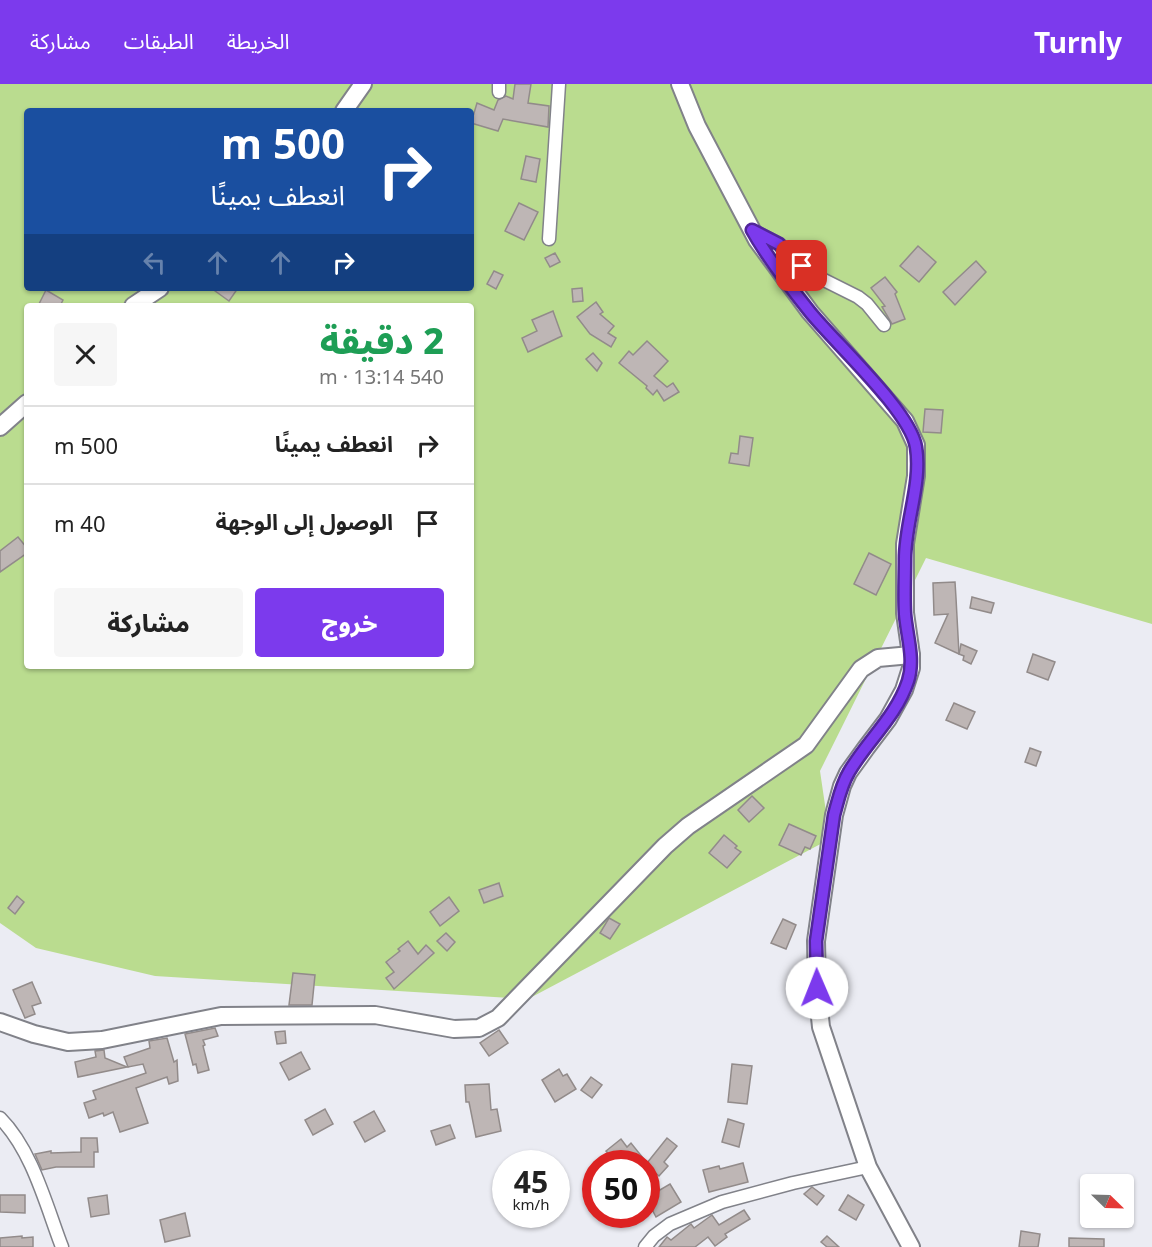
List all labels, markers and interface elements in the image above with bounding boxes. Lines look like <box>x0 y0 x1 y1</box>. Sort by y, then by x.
text: Turnly <box>1034 23 1122 61</box>
text: مشاركة <box>30 27 91 55</box>
text: الطبقات <box>124 27 194 55</box>
text: الخريطة <box>227 27 290 55</box>
text: 500 m <box>221 114 345 171</box>
icon: right <box>366 132 444 210</box>
text: انعطف يمينًا <box>211 176 345 213</box>
pin <box>776 240 827 291</box>
icon: left <box>138 246 171 279</box>
icon: ahead <box>201 246 234 279</box>
icon: ahead <box>264 246 297 279</box>
icon: right <box>327 246 360 279</box>
icon: arrive <box>785 249 818 282</box>
text: 2 دقيقة <box>320 316 444 365</box>
button: close <box>54 323 117 386</box>
text: 540 m · 13:14 <box>319 363 444 390</box>
text: انعطف يمينًا <box>275 428 393 458</box>
icon: right <box>411 429 444 462</box>
text: 500 m <box>54 430 118 460</box>
text: الوصول إلى الوجهة <box>215 506 393 536</box>
icon: arrive <box>411 507 444 540</box>
text: 40 m <box>54 508 105 538</box>
button: مشاركة <box>54 588 243 657</box>
button: خروج <box>255 588 444 657</box>
position arrow <box>785 956 849 1020</box>
speed limit sign: 50 <box>582 1150 660 1228</box>
text: 45 <box>514 1161 548 1202</box>
north arrow <box>1080 1174 1134 1228</box>
map controls <box>1080 1174 1134 1228</box>
text: km/h <box>513 1194 549 1214</box>

